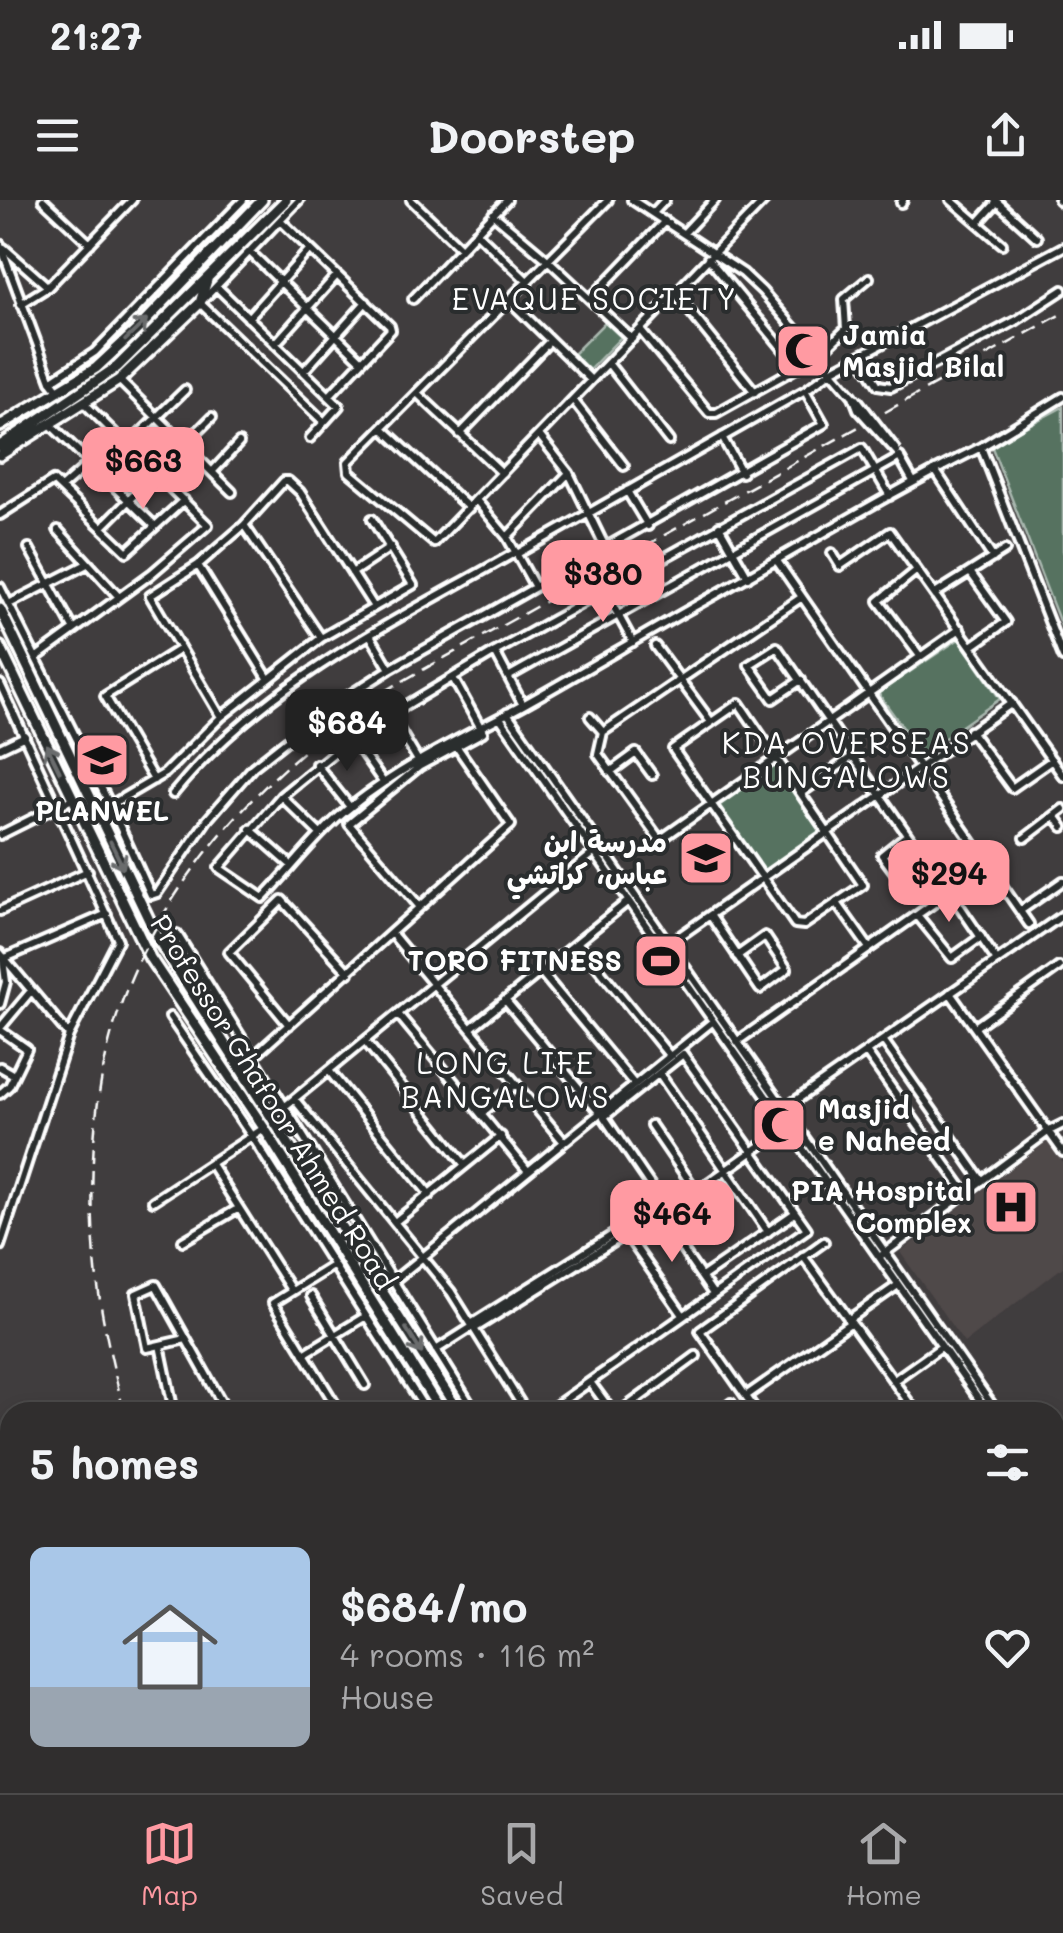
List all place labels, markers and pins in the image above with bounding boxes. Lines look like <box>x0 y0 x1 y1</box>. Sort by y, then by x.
place label: Jamia Masjid Bilal <box>842 316 1004 384</box>
mosque icon: Jamia Masjid Bilal <box>773 321 833 381</box>
pin: $663 <box>84 427 202 512</box>
pin: $380 <box>544 540 662 625</box>
pin: $684 <box>288 689 406 774</box>
school or university icon: PLANWEL <box>72 730 132 790</box>
place label: PLANWEL <box>35 792 169 828</box>
place label: مدرسة ابن عباس، كراتشي <box>507 823 667 900</box>
school or university icon: مدرسة ابن عباس، كراتشي <box>676 828 736 888</box>
pin: $294 <box>890 840 1008 925</box>
sports icon: TORO FITNESS <box>631 931 691 991</box>
place label: TORO FITNESS <box>408 942 622 978</box>
place label: Masjid e Naheed <box>818 1090 951 1158</box>
mosque icon: Masjid e Naheed <box>749 1095 809 1155</box>
place label: PIA Hospital Complex <box>791 1172 972 1240</box>
hospital icon: PIA Hospital Complex <box>981 1177 1041 1237</box>
pin: $464 <box>613 1180 731 1265</box>

